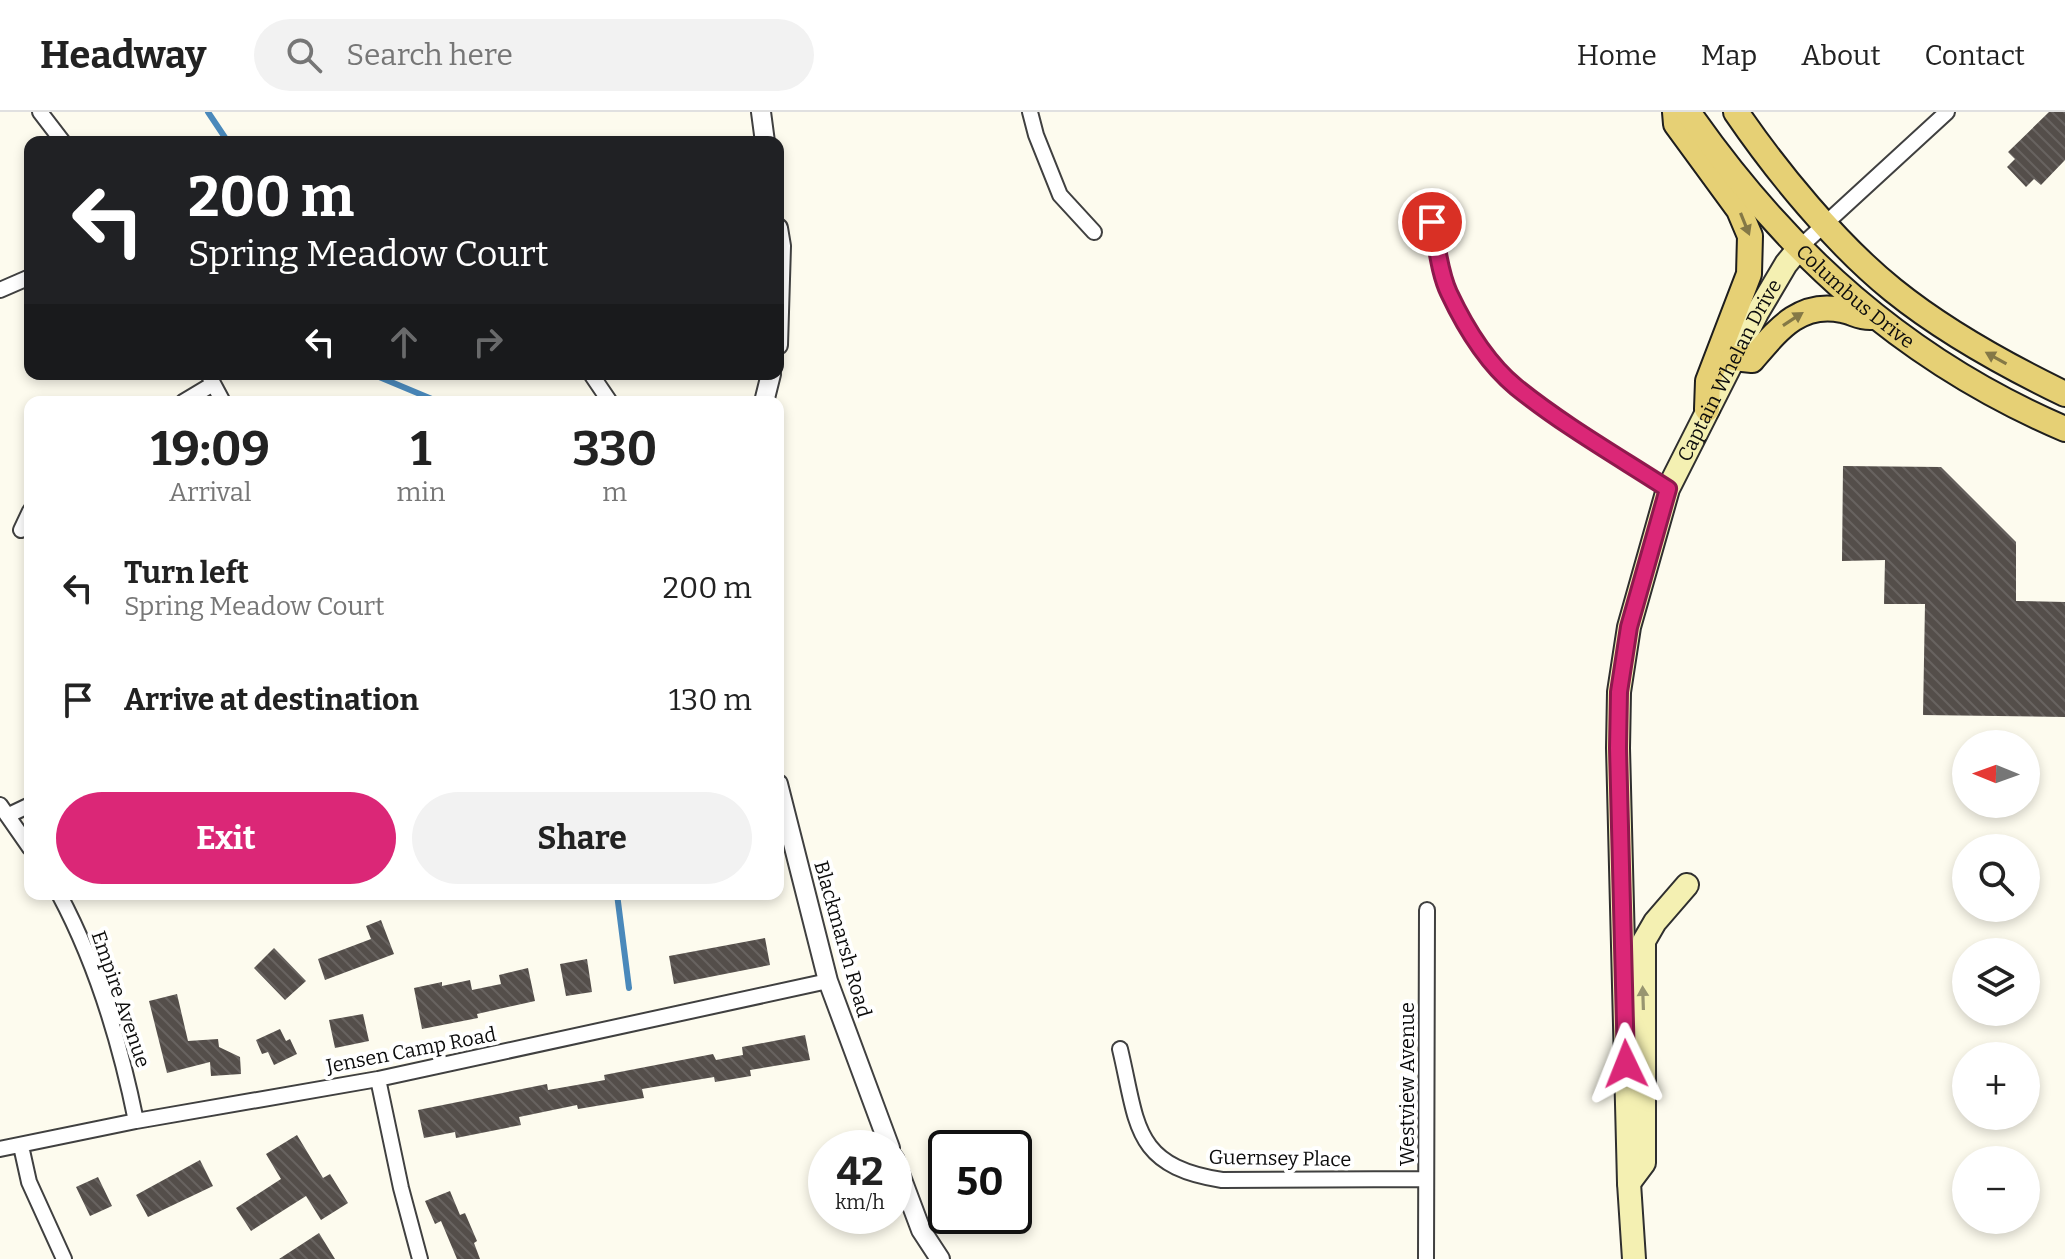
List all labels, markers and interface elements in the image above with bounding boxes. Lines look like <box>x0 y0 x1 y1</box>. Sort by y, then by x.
search box <box>254 19 814 91</box>
text: Headway <box>40 32 206 78</box>
icon: search <box>282 33 326 77</box>
text: Search here <box>346 37 513 73</box>
text: Home <box>1577 39 1657 72</box>
text: Map <box>1701 39 1757 72</box>
text: About <box>1801 39 1881 72</box>
text: Contact <box>1925 39 2025 72</box>
text: 200 m <box>188 164 354 231</box>
icon: left <box>56 168 160 272</box>
pin <box>1398 188 1466 256</box>
icon: arrive <box>1410 200 1454 244</box>
one-way arrow <box>1739 212 1752 236</box>
text: Spring Meadow Court <box>188 232 549 276</box>
street label: Columbus Drive <box>1791 239 1919 353</box>
street label: Captain Whelan Drive <box>1672 275 1786 465</box>
one-way arrow <box>1782 312 1804 326</box>
icon: left <box>298 320 342 364</box>
icon: ahead <box>382 320 426 364</box>
icon: right <box>466 320 510 364</box>
one-way arrow <box>1985 351 2007 365</box>
text: 19:09 <box>151 420 270 478</box>
text: 1 <box>411 420 431 478</box>
text: 330 <box>572 420 657 478</box>
text: Arrival <box>169 477 251 508</box>
text: min <box>397 477 446 508</box>
text: m <box>602 477 627 508</box>
text: Turn left <box>124 555 249 591</box>
icon: left <box>56 566 100 610</box>
text: 200 m <box>663 570 752 606</box>
text: Spring Meadow Court <box>124 591 384 622</box>
icon: arrive <box>56 678 100 722</box>
text: Arrive at destination <box>124 682 419 718</box>
text: 130 m <box>669 682 752 718</box>
north arrow <box>1952 730 2040 818</box>
map controls <box>1952 730 2040 1234</box>
button: Exit <box>56 792 396 884</box>
button: Share <box>412 792 752 884</box>
button: search <box>1952 834 2040 922</box>
street label: Blackmarsh Road <box>809 858 877 1020</box>
street label: Empire Avenue <box>86 928 156 1070</box>
button: layers <box>1952 938 2040 1026</box>
one-way arrow <box>1637 985 1650 1010</box>
street label: Westview Avenue <box>1395 1002 1419 1166</box>
street label: Jensen Camp Road <box>323 1022 498 1078</box>
position arrow <box>1584 1022 1668 1106</box>
button: + <box>1952 1042 2040 1130</box>
speed limit sign: 50 <box>928 1130 1032 1234</box>
street label: Guernsey Place <box>1208 1145 1352 1171</box>
button: − <box>1952 1146 2040 1234</box>
text: 42 <box>837 1148 883 1196</box>
text: km/h <box>835 1190 885 1214</box>

